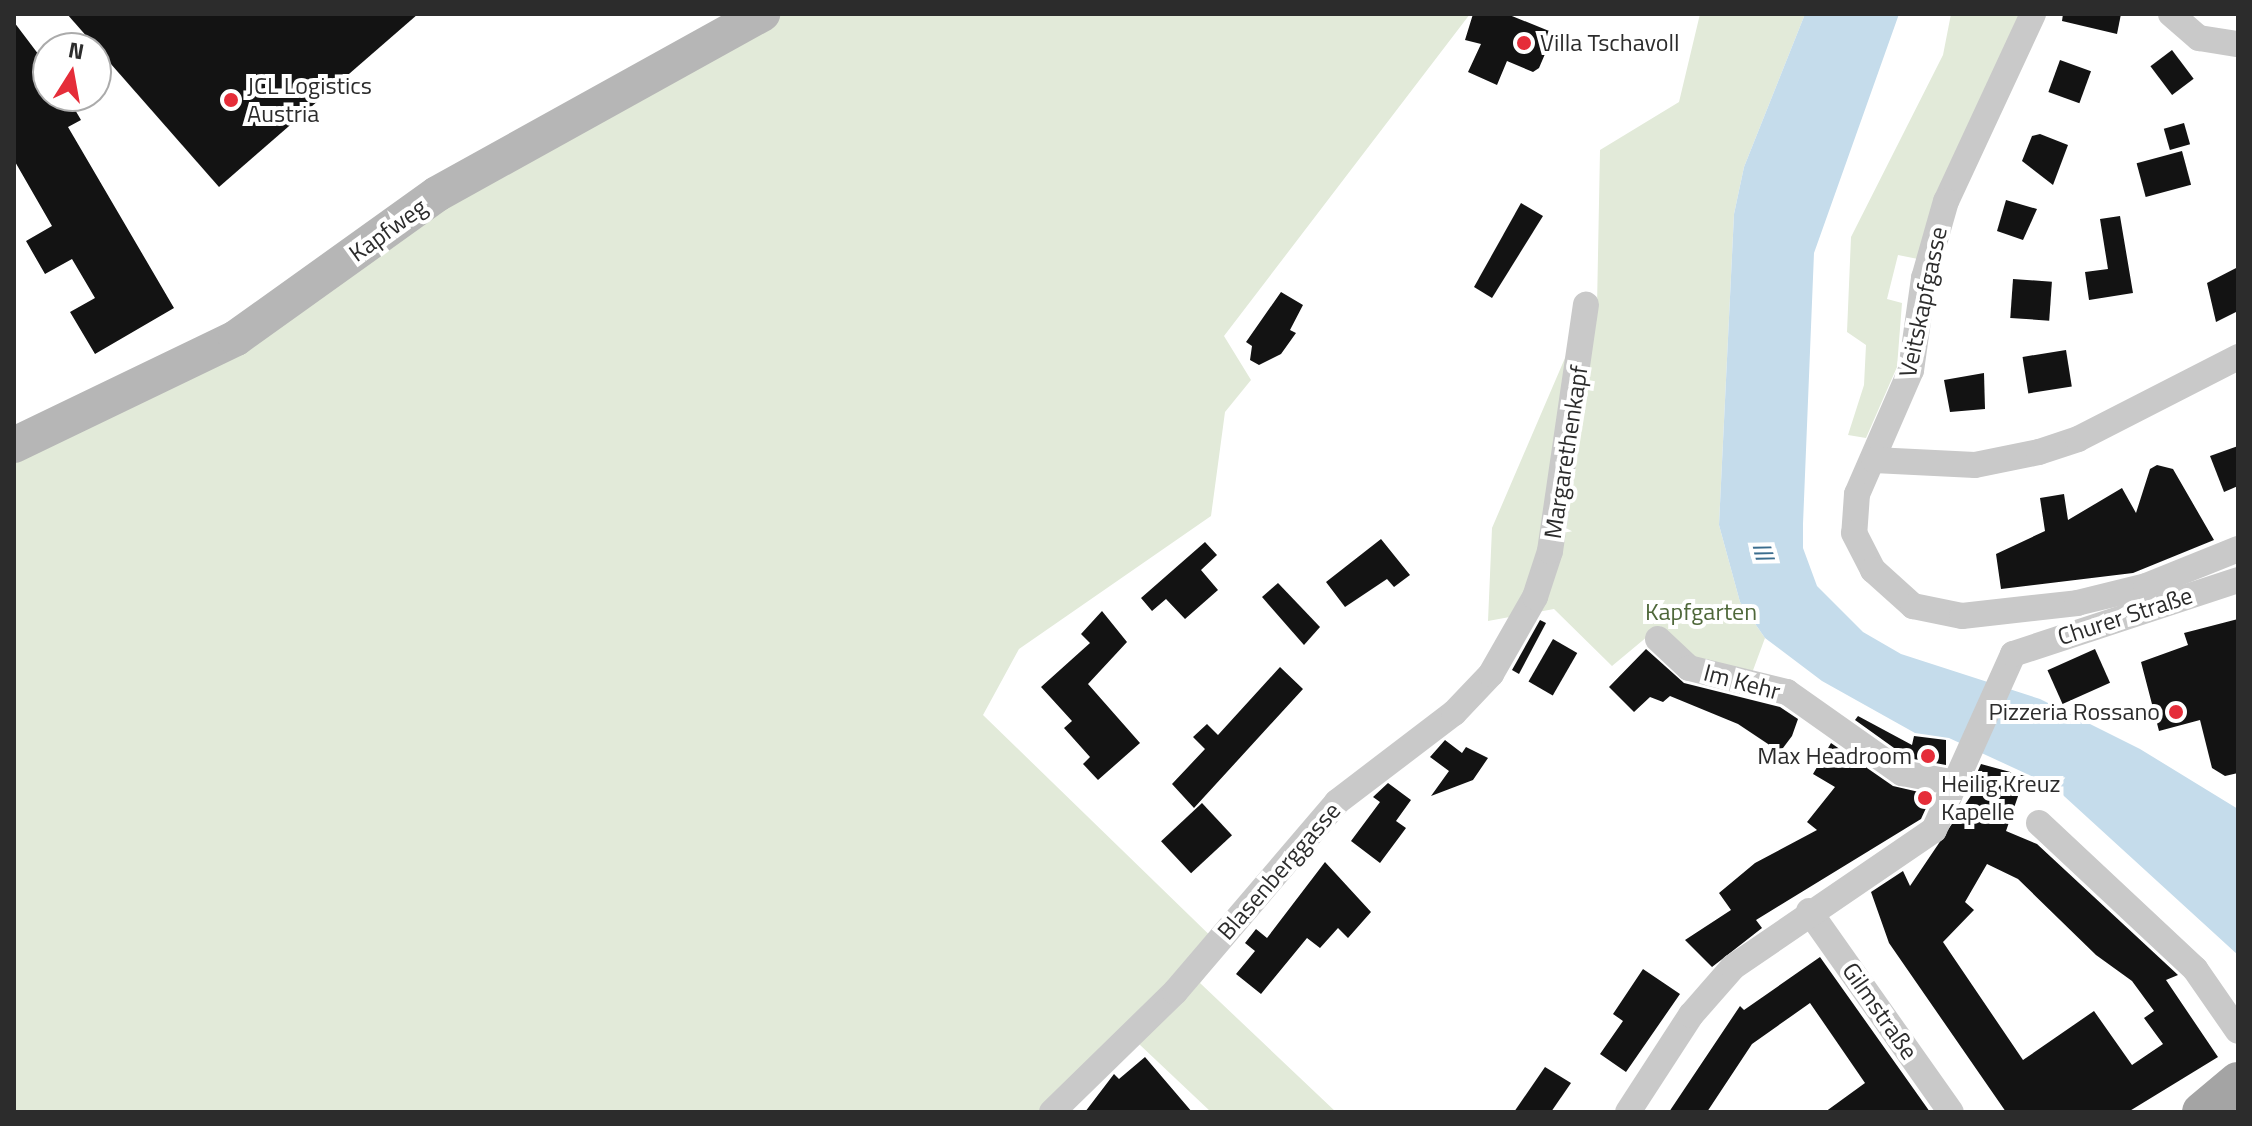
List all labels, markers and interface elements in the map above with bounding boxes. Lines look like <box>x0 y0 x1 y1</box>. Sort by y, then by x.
place label: Villa Tschavoll <box>1540 29 1680 57</box>
north arrow <box>32 32 112 112</box>
text: N <box>65 32 87 69</box>
marker: Villa Tschavoll <box>1515 34 1533 52</box>
place label: JCL Logistics Austria <box>247 72 372 128</box>
marker: JCL Logistics Austria <box>222 91 240 109</box>
street label: Kapfweg <box>344 192 432 268</box>
street label: Veitskapfgasse <box>1893 224 1953 380</box>
street label: Margarethenkapf <box>1538 363 1594 541</box>
water label: Ill <box>1746 539 1780 563</box>
street label: Churer Straße <box>2054 581 2196 651</box>
park label: Kapfgarten <box>1645 598 1757 626</box>
street label: Im Kehr <box>1701 658 1783 706</box>
place label: Pizzeria Rossano <box>1989 698 2160 726</box>
marker: Pizzeria Rossano <box>2167 703 2185 721</box>
place label: Max Headroom <box>1757 742 1912 770</box>
marker: Max Headroom <box>1919 747 1937 765</box>
place label: Heilig Kreuz Kapelle <box>1941 770 2060 826</box>
marker: Heilig Kreuz Kapelle <box>1916 789 1934 807</box>
street label: Blasenberggasse <box>1212 796 1346 946</box>
street label: Gilmstraße <box>1836 957 1924 1065</box>

